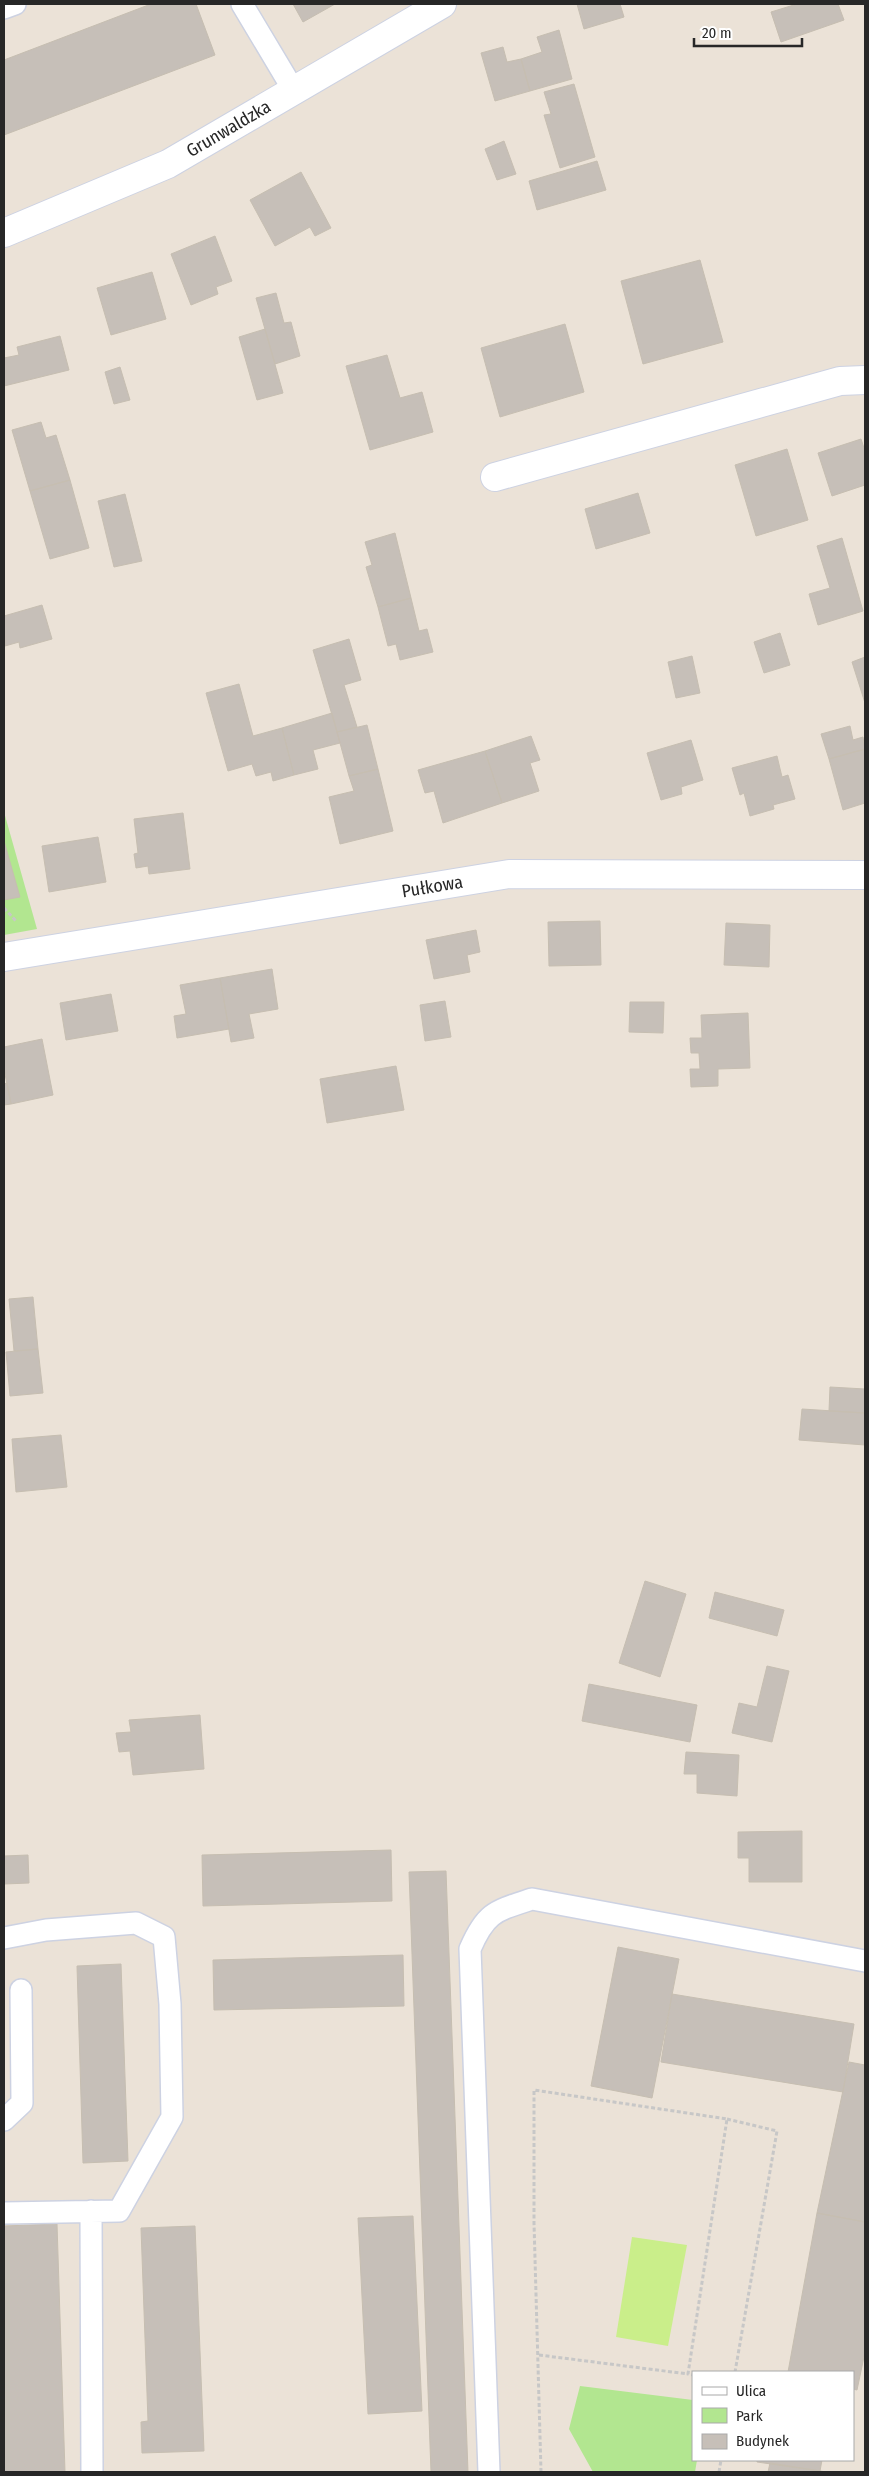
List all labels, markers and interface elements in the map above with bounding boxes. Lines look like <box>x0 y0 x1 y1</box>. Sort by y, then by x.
scale bar <box>694 15 802 47</box>
text: 20 m <box>702 24 732 42</box>
street label: Grunwaldzka <box>182 95 275 162</box>
street label: Pułkowa <box>400 871 465 902</box>
legend <box>692 2371 854 2461</box>
text: Ulica <box>736 2382 766 2400</box>
text: Park <box>736 2407 763 2425</box>
text: Budynek <box>736 2432 789 2450</box>

